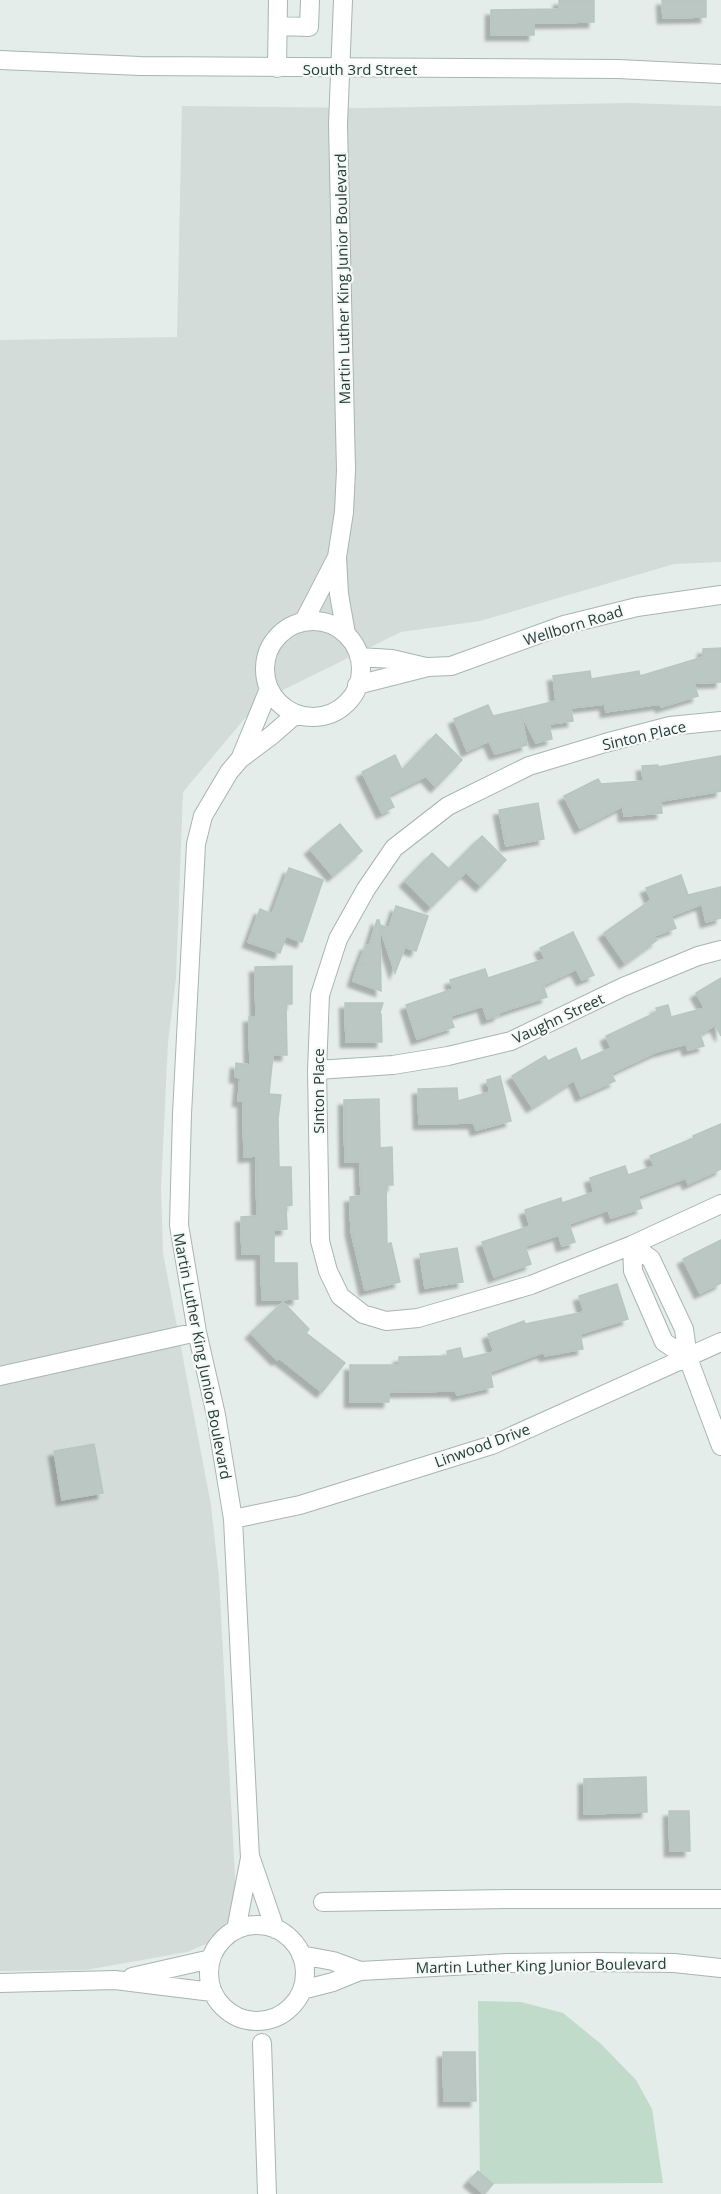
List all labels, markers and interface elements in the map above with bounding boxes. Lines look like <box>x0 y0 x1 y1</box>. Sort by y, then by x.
street label: South 3rd Street <box>303 59 417 79</box>
street label: Martin Luther King Junior Boulevard <box>330 153 354 405</box>
street label: Wellborn Road <box>521 600 625 650</box>
street label: Sinton Place <box>600 716 688 754</box>
street label: Vaughn Street <box>509 988 607 1048</box>
street label: Sinton Place <box>308 1048 328 1134</box>
street label: Martin Luther King Junior Boulevard <box>169 1231 237 1481</box>
street label: Linwood Drive <box>431 1418 533 1472</box>
street label: Martin Luther King Junior Boulevard <box>415 1953 667 1977</box>

